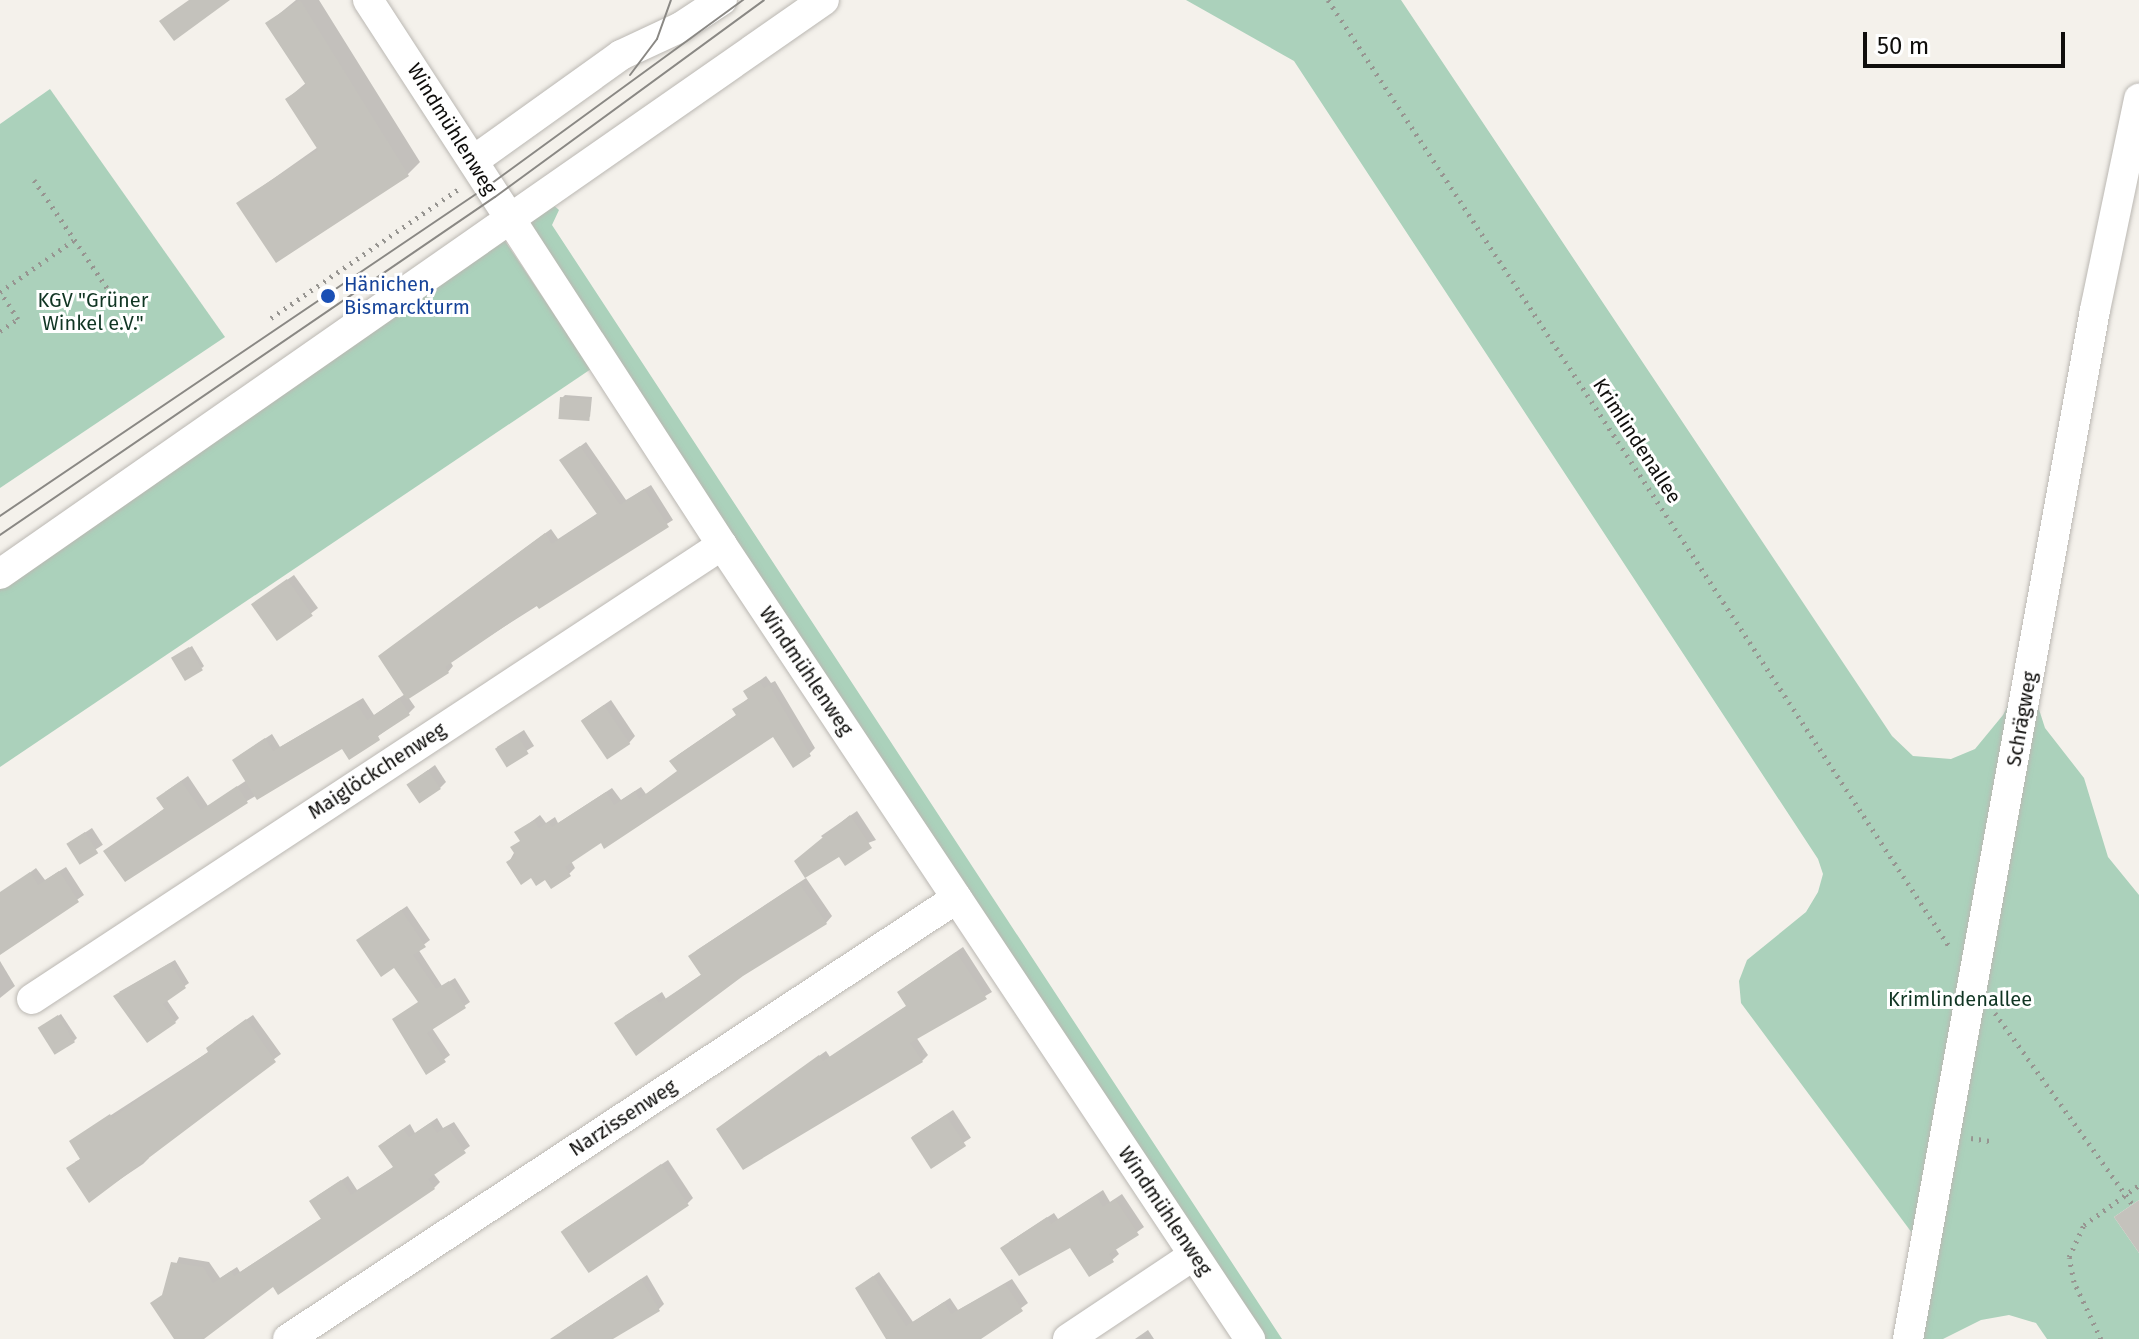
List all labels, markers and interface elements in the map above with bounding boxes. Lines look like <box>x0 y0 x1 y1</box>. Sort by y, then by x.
scale bar <box>1867 16 2069 66</box>
text: 50 m <box>1877 32 1929 60</box>
street label: Windmühlenweg <box>402 59 502 199</box>
place label: Hänichen, Bismarckturm <box>344 272 470 319</box>
marker: Hänichen, Bismarckturm <box>319 287 337 305</box>
park label: KGV "Grüner Winkel e.V." <box>38 289 148 336</box>
street label: Krimlindenallee <box>1588 374 1686 508</box>
street label: Windmühlenweg <box>754 602 858 740</box>
street label: Schrägweg <box>2002 670 2042 768</box>
street label: Maiglöckchenweg <box>304 718 450 824</box>
park label: Krimlindenallee <box>1888 987 2032 1011</box>
street label: Narzissenweg <box>565 1074 681 1162</box>
street label: Windmühlenweg <box>1113 1142 1217 1280</box>

